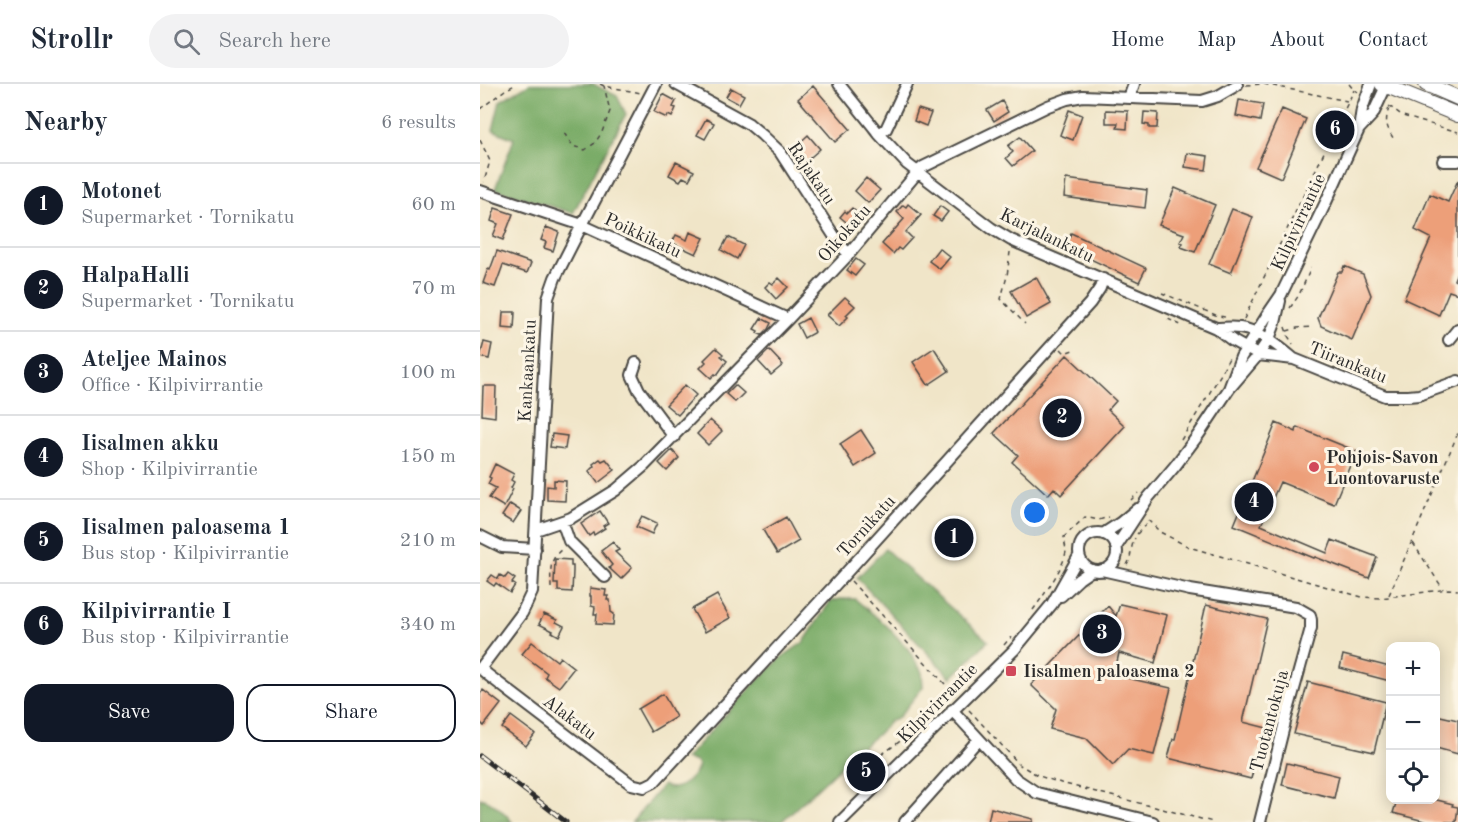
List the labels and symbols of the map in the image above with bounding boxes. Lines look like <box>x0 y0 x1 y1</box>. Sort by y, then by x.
pin: 6 <box>1316 108 1354 152</box>
street label: Rajakatu <box>784 139 839 208</box>
street label: Kilpivirrantie <box>1269 171 1329 274</box>
street label: Oikokatu <box>815 201 875 266</box>
street label: Karjalankatu <box>997 205 1097 267</box>
street label: Poikkikatu <box>601 210 684 262</box>
street label: Kankaankatu <box>516 319 540 423</box>
street label: Tiirankatu <box>1306 339 1390 387</box>
pin: 2 <box>1042 396 1082 440</box>
place label: Pohjois-Savon Luontovaruste <box>1326 449 1440 488</box>
marker: Pohjois-Savon Luontovaruste <box>1307 460 1321 474</box>
pin: 4 <box>1234 480 1274 524</box>
street label: Tornikatu <box>834 492 899 561</box>
your location <box>1020 498 1049 527</box>
pin: 1 <box>934 516 974 560</box>
pin: 3 <box>1082 612 1122 656</box>
street label: Kilpivirrantie <box>894 660 981 747</box>
place label: Iisalmen paloasema 2 <box>1023 663 1195 681</box>
marker: Iisalmen paloasema 2 <box>1004 664 1018 678</box>
street label: Tuotantokuja <box>1248 668 1292 774</box>
street label: Alakatu <box>539 692 600 744</box>
pin: 5 <box>846 750 886 794</box>

